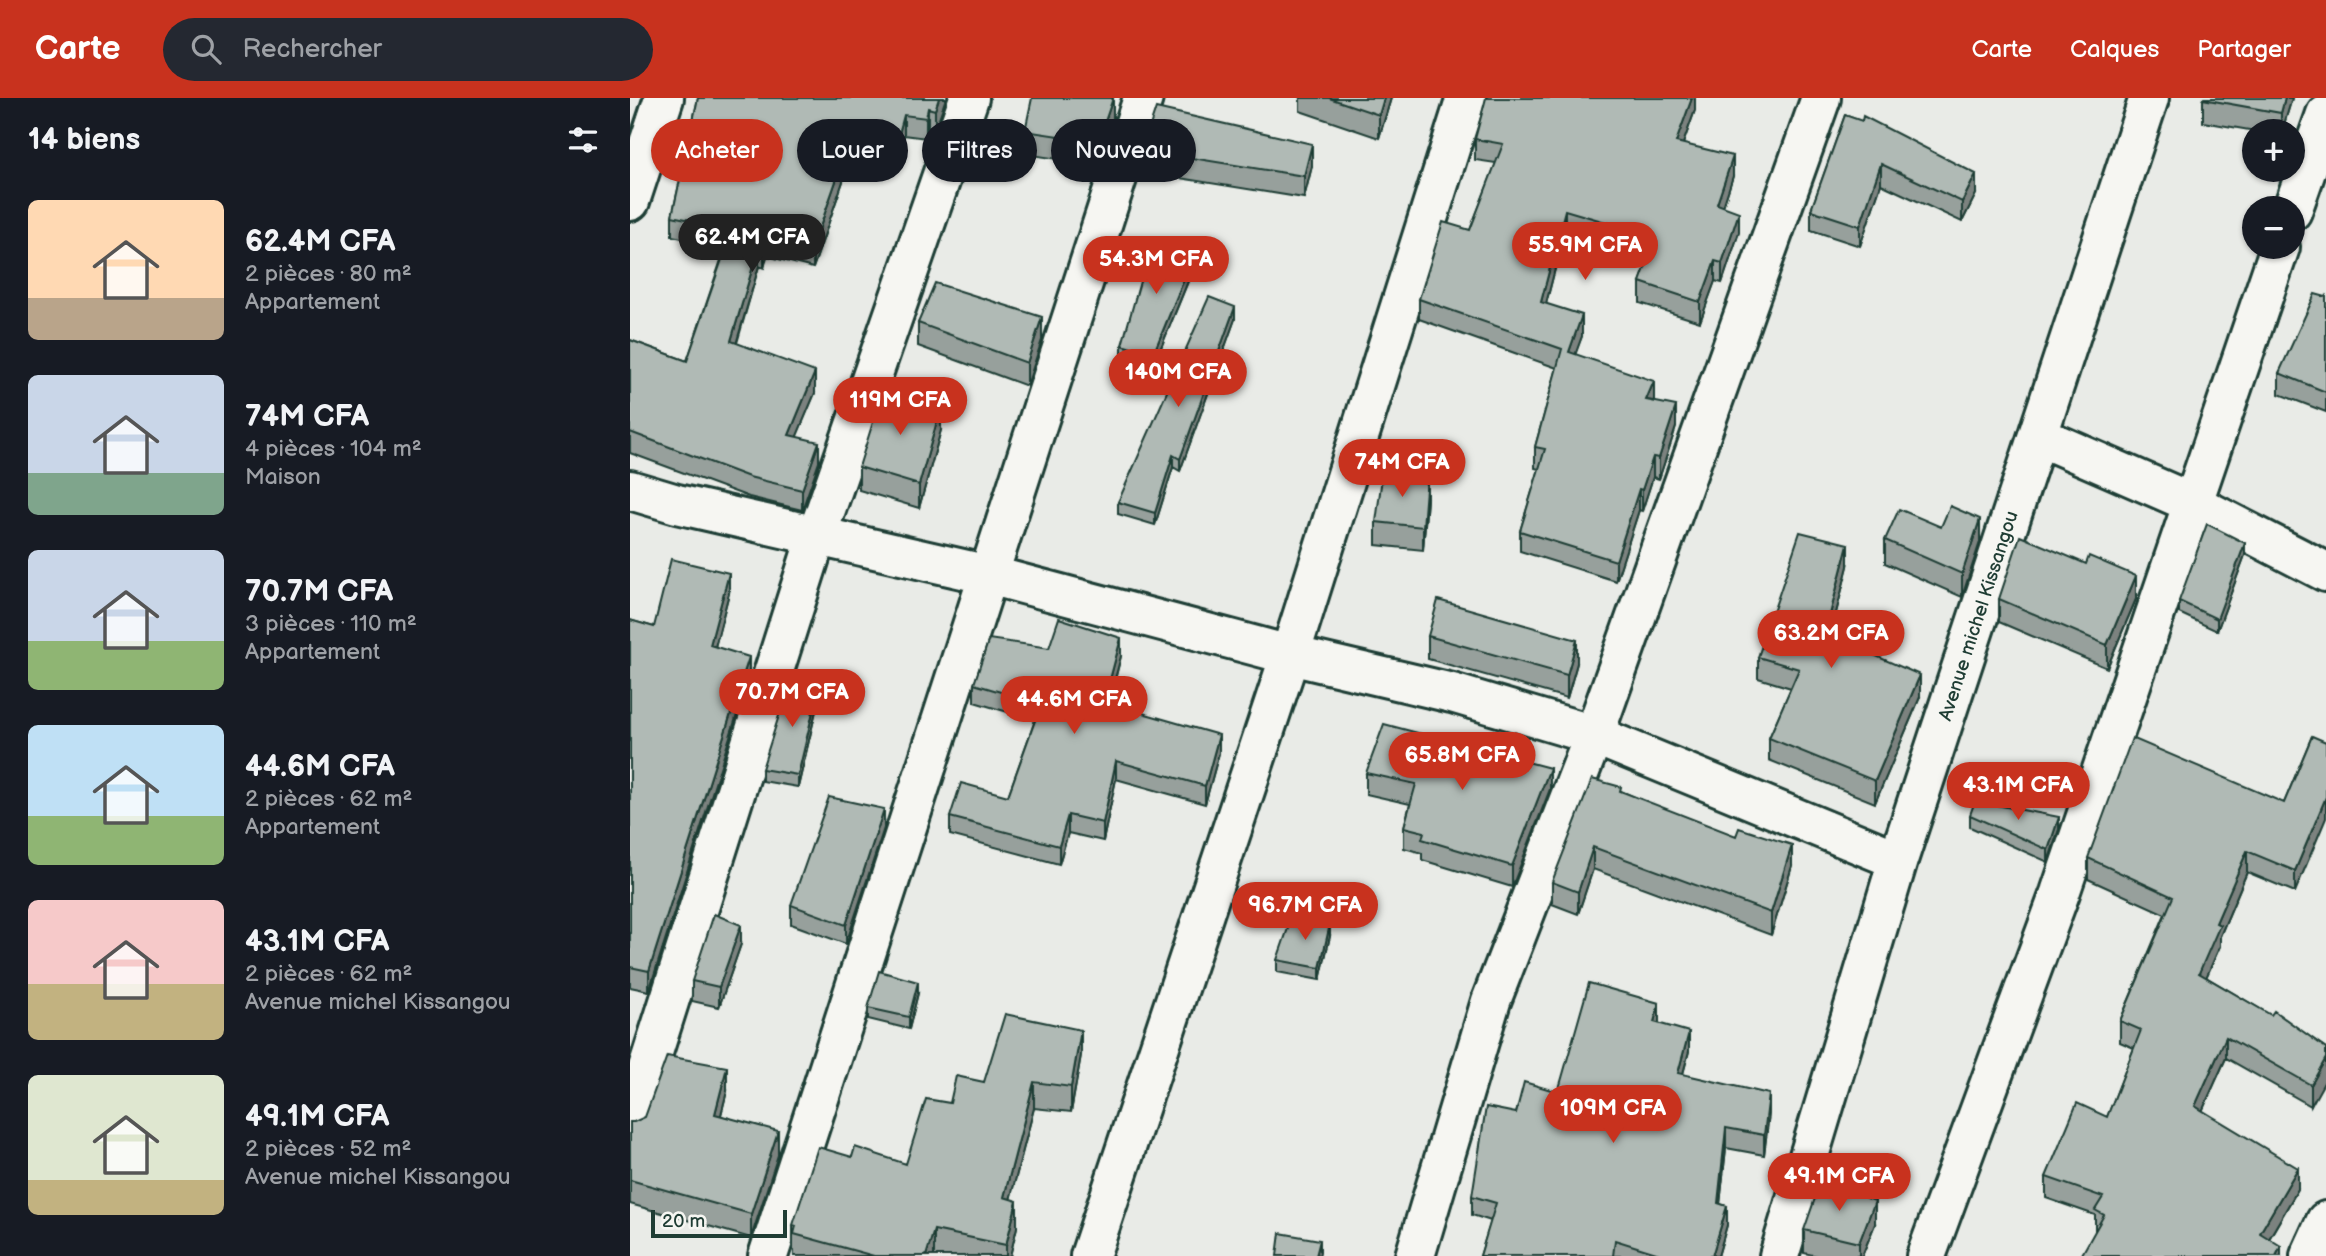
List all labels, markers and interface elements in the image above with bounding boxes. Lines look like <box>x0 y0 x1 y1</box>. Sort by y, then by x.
search box <box>163 18 653 81</box>
text: Carte <box>35 29 121 69</box>
icon: search <box>187 30 225 68</box>
text: Rechercher <box>243 34 382 65</box>
text: Carte <box>1972 35 2032 64</box>
text: Calques <box>2070 35 2159 64</box>
text: Partager <box>2197 35 2291 64</box>
chip: Acheter <box>651 119 783 182</box>
chip: Louer <box>797 119 908 182</box>
chip: Filtres <box>922 119 1037 182</box>
chip: Nouveau <box>1051 119 1196 182</box>
map controls <box>2242 119 2305 259</box>
button: + <box>2242 119 2305 182</box>
icon: filters <box>564 121 602 159</box>
text: 14 biens <box>28 122 140 158</box>
button: − <box>2242 196 2305 259</box>
pin: 62.4M CFA <box>672 214 832 274</box>
pin: 55.9M CFA <box>1505 222 1665 282</box>
text: 62.4M CFA <box>694 223 810 251</box>
text: 62.4M CFA <box>245 224 395 260</box>
icon: home <box>84 228 168 312</box>
text: 55.9M CFA <box>1528 231 1642 259</box>
pin: 54.3M CFA <box>1076 236 1236 296</box>
text: 54.3M CFA <box>1099 245 1213 273</box>
text: 2 pièces · 80 m² <box>245 260 412 288</box>
text: Appartement <box>245 288 380 316</box>
pin: 140M CFA <box>1106 350 1250 409</box>
text: 140M CFA <box>1125 358 1231 386</box>
pin: 119M CFA <box>828 378 972 437</box>
text: 119M CFA <box>849 386 951 414</box>
text: 74M CFA <box>245 399 369 435</box>
icon: home <box>84 403 168 487</box>
text: 4 pièces · 104 m² <box>245 435 422 463</box>
pin: 74M CFA <box>1337 440 1467 499</box>
text: 74M CFA <box>1354 448 1450 476</box>
text: Maison <box>245 463 321 491</box>
street label: Avenue michel Kissangou <box>1934 508 2024 724</box>
text: 70.7M CFA <box>245 574 393 610</box>
icon: home <box>84 578 168 662</box>
text: 3 pièces · 110 m² <box>245 610 417 638</box>
pin: 63.2M CFA <box>1751 610 1911 670</box>
text: 63.2M CFA <box>1773 619 1889 647</box>
text: Appartement <box>245 638 380 666</box>
pin: 70.7M CFA <box>712 670 872 729</box>
pin: 44.6M CFA <box>994 676 1154 736</box>
text: 70.7M CFA <box>735 678 849 706</box>
text: 44.6M CFA <box>1017 685 1131 713</box>
pin: 65.8M CFA <box>1382 732 1542 792</box>
text: 65.8M CFA <box>1405 741 1519 769</box>
text: 44.6M CFA <box>245 749 395 785</box>
icon: home <box>84 753 168 837</box>
pin: 43.1M CFA <box>1938 762 2098 822</box>
text: 43.1M CFA <box>1963 771 2073 799</box>
text: 2 pièces · 62 m² <box>245 785 412 813</box>
text: Appartement <box>245 813 380 841</box>
pin: 96.7M CFA <box>1225 882 1385 942</box>
text: 96.7M CFA <box>1248 891 1362 919</box>
text: 43.1M CFA <box>245 924 389 960</box>
icon: home <box>84 928 168 1012</box>
text: 2 pièces · 62 m² <box>245 960 412 988</box>
text: Avenue michel Kissangou <box>245 988 511 1016</box>
pin: 109M CFA <box>1541 1086 1685 1145</box>
text: 109M CFA <box>1560 1094 1666 1122</box>
text: 49.1M CFA <box>245 1099 389 1135</box>
icon: home <box>84 1103 168 1187</box>
text: 2 pièces · 52 m² <box>245 1135 412 1163</box>
pin: 49.1M CFA <box>1759 1154 1919 1213</box>
text: 49.1M CFA <box>1784 1162 1894 1190</box>
text: Avenue michel Kissangou <box>245 1163 511 1191</box>
scale bar <box>651 1207 788 1239</box>
text: 20 m <box>662 1210 705 1233</box>

